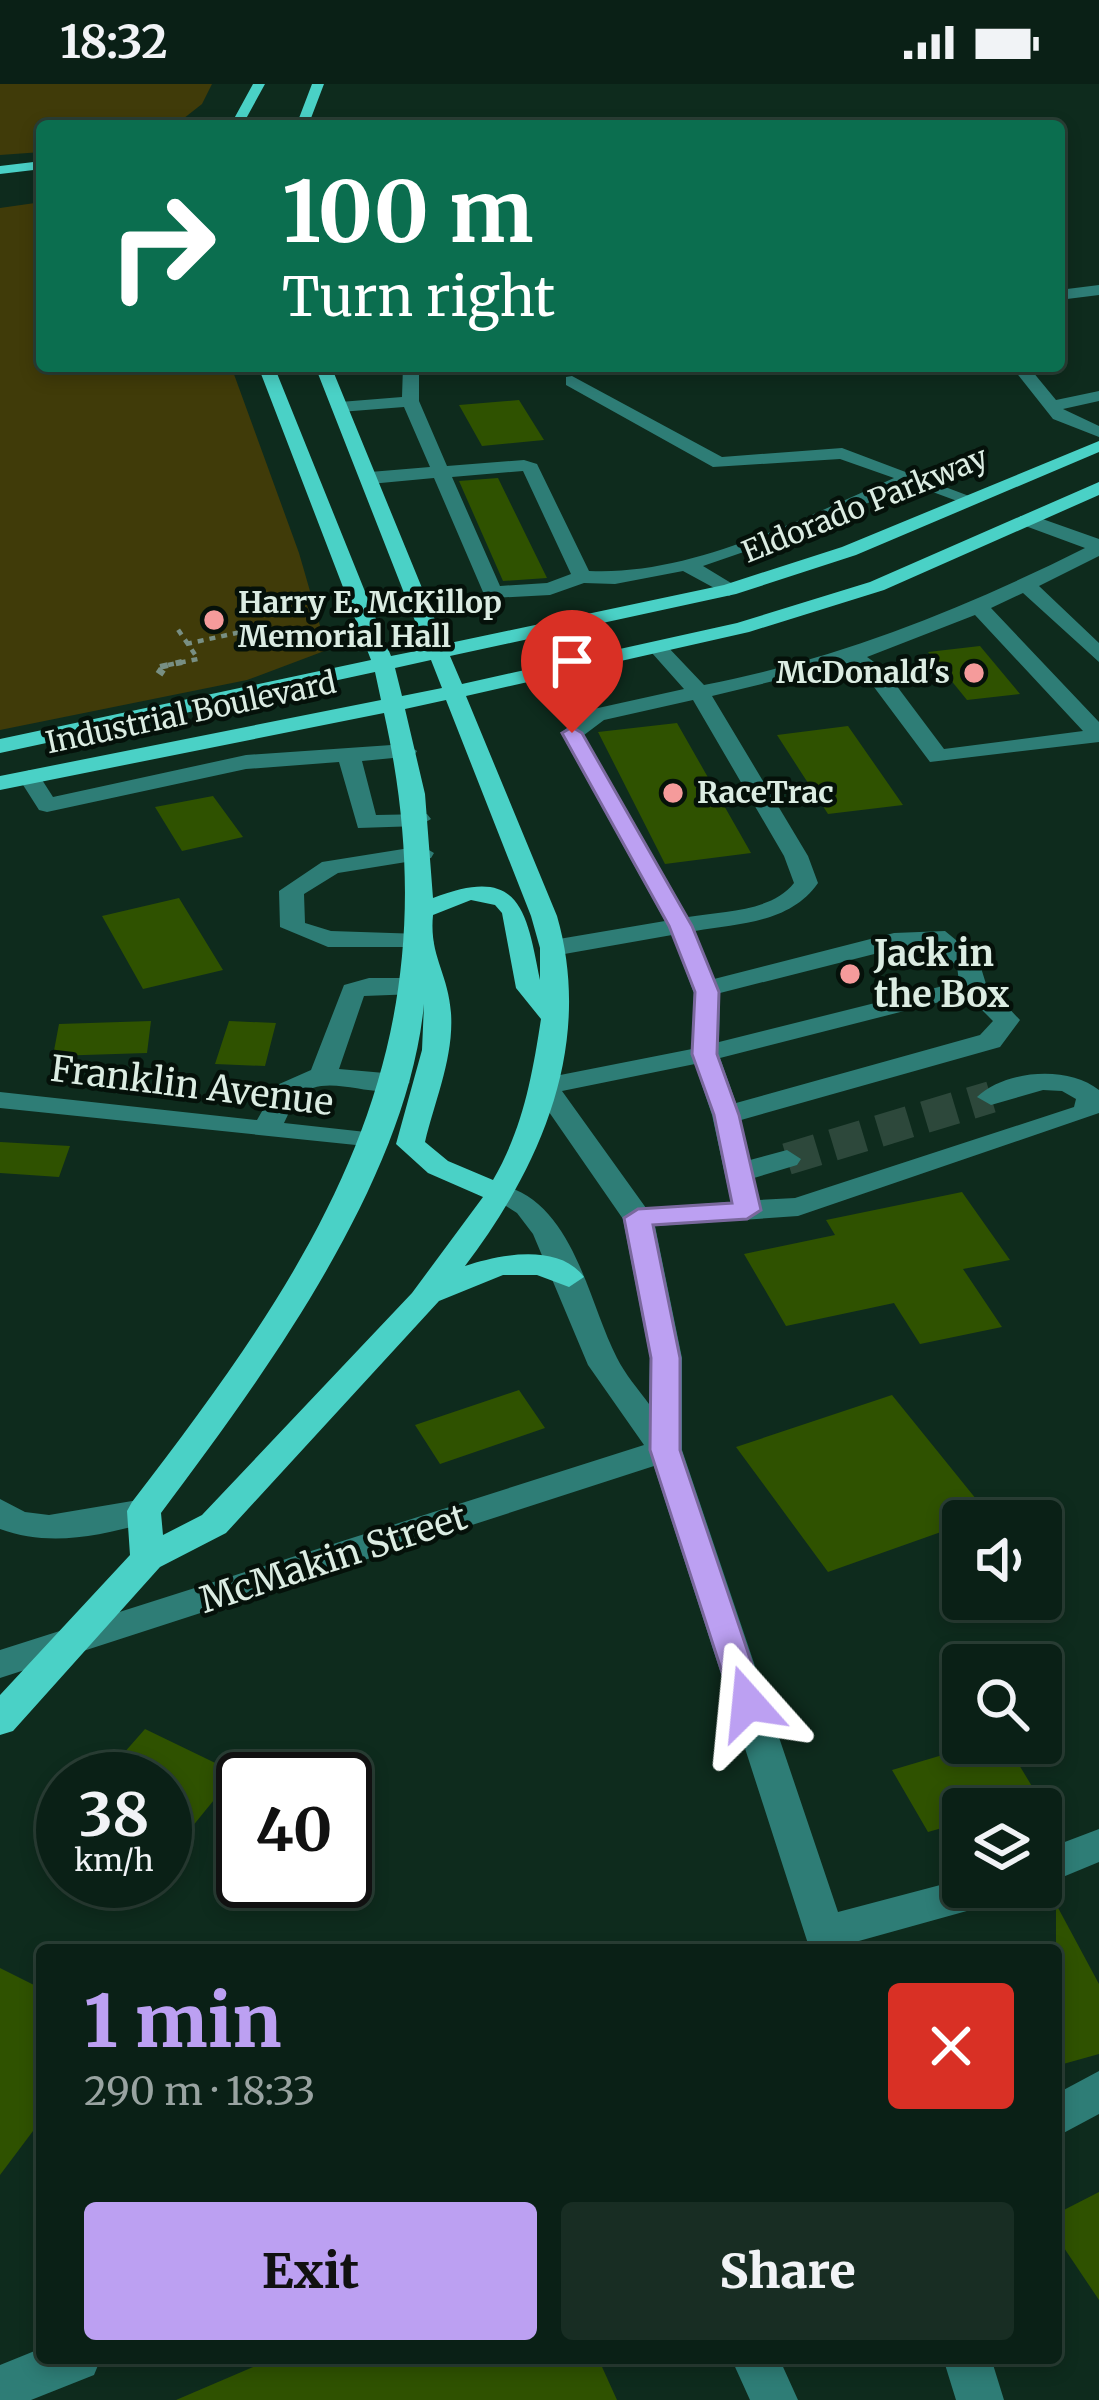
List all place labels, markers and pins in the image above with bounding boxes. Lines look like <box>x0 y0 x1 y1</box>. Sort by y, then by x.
place label: Harry E. McKillop Memorial Hall <box>238 583 502 655</box>
marker: Harry E. McKillop Memorial Hall <box>201 607 227 633</box>
pin <box>521 610 623 733</box>
place label: McDonald's <box>776 653 950 691</box>
marker: McDonald's <box>961 660 987 686</box>
place label: RaceTrac <box>697 773 834 811</box>
marker: RaceTrac <box>660 780 686 806</box>
place label: Jack in the Box <box>873 931 1009 1017</box>
marker: Jack in the Box <box>837 961 863 987</box>

